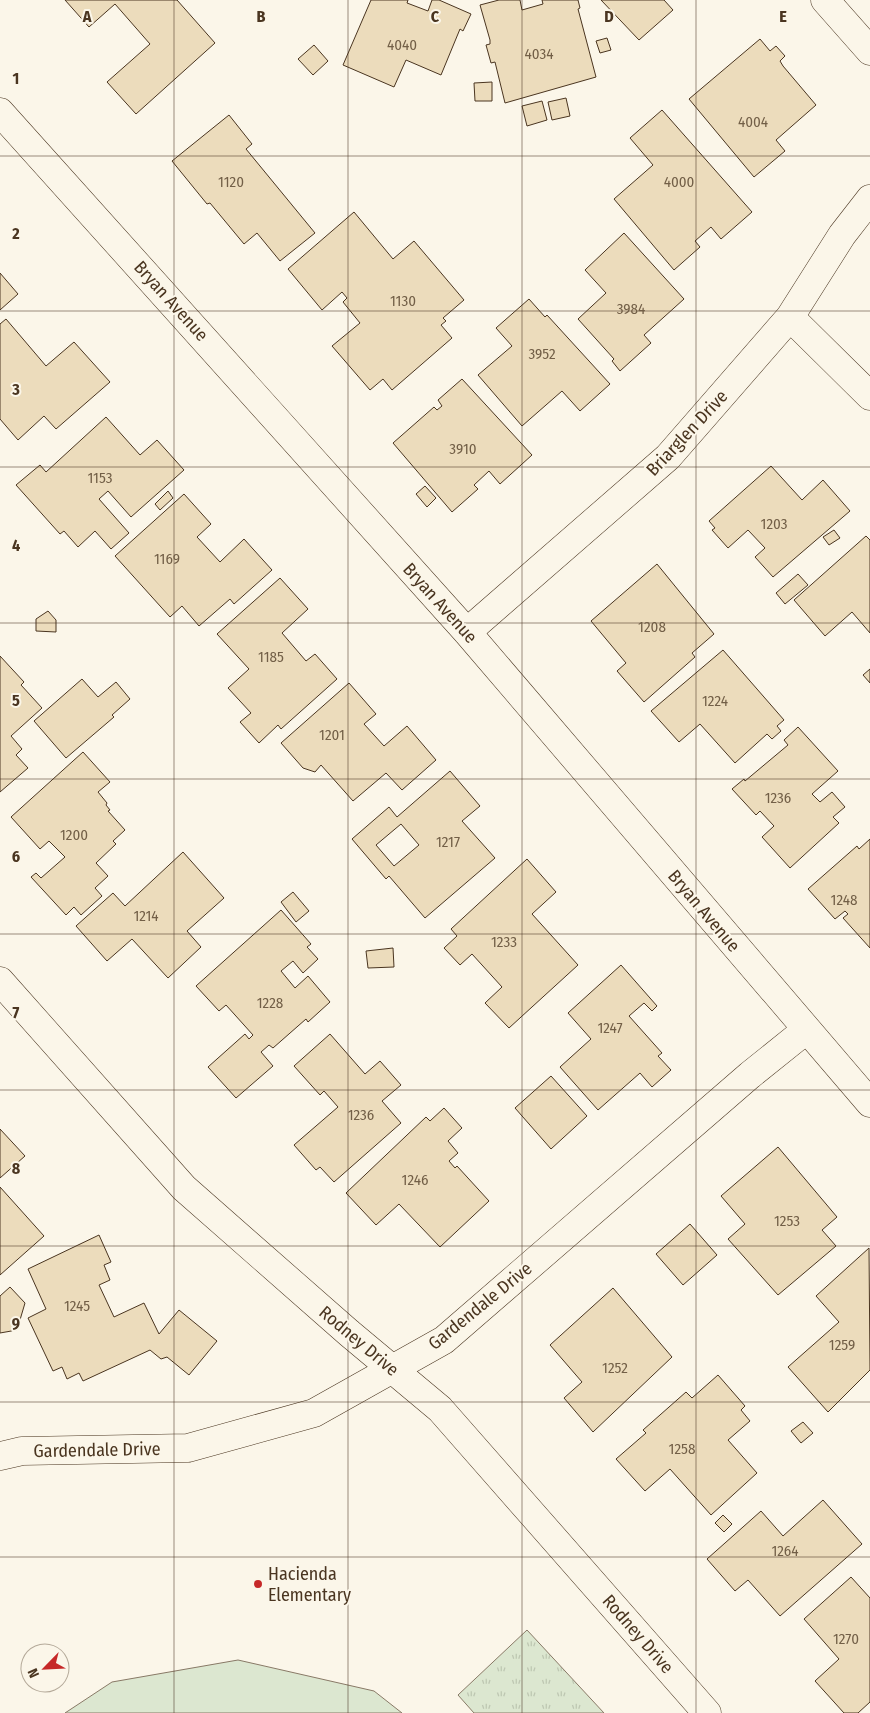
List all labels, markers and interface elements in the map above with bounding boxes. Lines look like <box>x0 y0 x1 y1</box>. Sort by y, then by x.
text: A <box>82 7 92 26</box>
text: B <box>257 7 266 26</box>
text: C <box>431 7 440 26</box>
text: D <box>604 7 614 26</box>
text: E <box>779 7 787 26</box>
house number: 4040 <box>387 36 417 54</box>
house number: 4034 <box>525 45 553 63</box>
text: 1 <box>13 69 19 88</box>
house number: 4004 <box>738 113 768 131</box>
house number: 1120 <box>218 173 244 191</box>
house number: 4000 <box>664 173 694 191</box>
text: 2 <box>11 224 20 243</box>
street label: Bryan Avenue <box>129 256 213 346</box>
house number: 1130 <box>390 292 416 310</box>
house number: 3984 <box>617 300 645 318</box>
house number: 3952 <box>528 345 556 363</box>
text: 3 <box>11 380 20 399</box>
street label: Briarglen Drive <box>642 385 732 480</box>
house number: 3910 <box>449 440 477 458</box>
house number: 1153 <box>87 469 113 487</box>
house number: 1203 <box>761 515 788 533</box>
text: 4 <box>12 536 20 555</box>
house number: 1169 <box>154 550 180 568</box>
street label: Bryan Avenue <box>398 558 482 648</box>
house number: 1208 <box>638 618 666 636</box>
house number: 1185 <box>258 648 284 666</box>
text: 5 <box>12 691 20 710</box>
house number: 1224 <box>702 692 728 710</box>
house number: 1201 <box>319 726 345 744</box>
house number: 1236 <box>765 789 791 807</box>
house number: 1200 <box>60 826 88 844</box>
house number: 1217 <box>436 833 460 851</box>
text: 6 <box>12 847 20 866</box>
street label: Bryan Avenue <box>663 865 745 957</box>
house number: 1248 <box>831 891 857 909</box>
house number: 1214 <box>133 907 159 925</box>
house number: 1233 <box>491 933 517 951</box>
house number: 1228 <box>257 994 283 1012</box>
text: 7 <box>13 1003 20 1022</box>
house number: 1247 <box>597 1019 623 1037</box>
house number: 1236 <box>348 1106 374 1124</box>
text: 8 <box>12 1159 21 1178</box>
house number: 1246 <box>402 1171 428 1189</box>
house number: 1253 <box>774 1212 800 1230</box>
street label: Gardendale Drive <box>424 1257 536 1355</box>
house number: 1245 <box>64 1297 90 1315</box>
street label: Rodney Drive <box>315 1301 403 1381</box>
text: 9 <box>12 1314 20 1333</box>
house number: 1259 <box>829 1336 855 1354</box>
house number: 1252 <box>602 1359 628 1377</box>
street label: Gardendale Drive <box>33 1438 161 1462</box>
house number: 1258 <box>669 1440 695 1458</box>
house number: 1264 <box>771 1542 799 1560</box>
place label: Hacienda Elementary <box>268 1563 351 1606</box>
marker: Hacienda Elementary <box>252 1578 264 1590</box>
street label: Rodney Drive <box>598 1590 678 1678</box>
house number: 1270 <box>833 1630 859 1648</box>
north arrow <box>20 1643 70 1693</box>
text: N <box>24 1666 43 1680</box>

